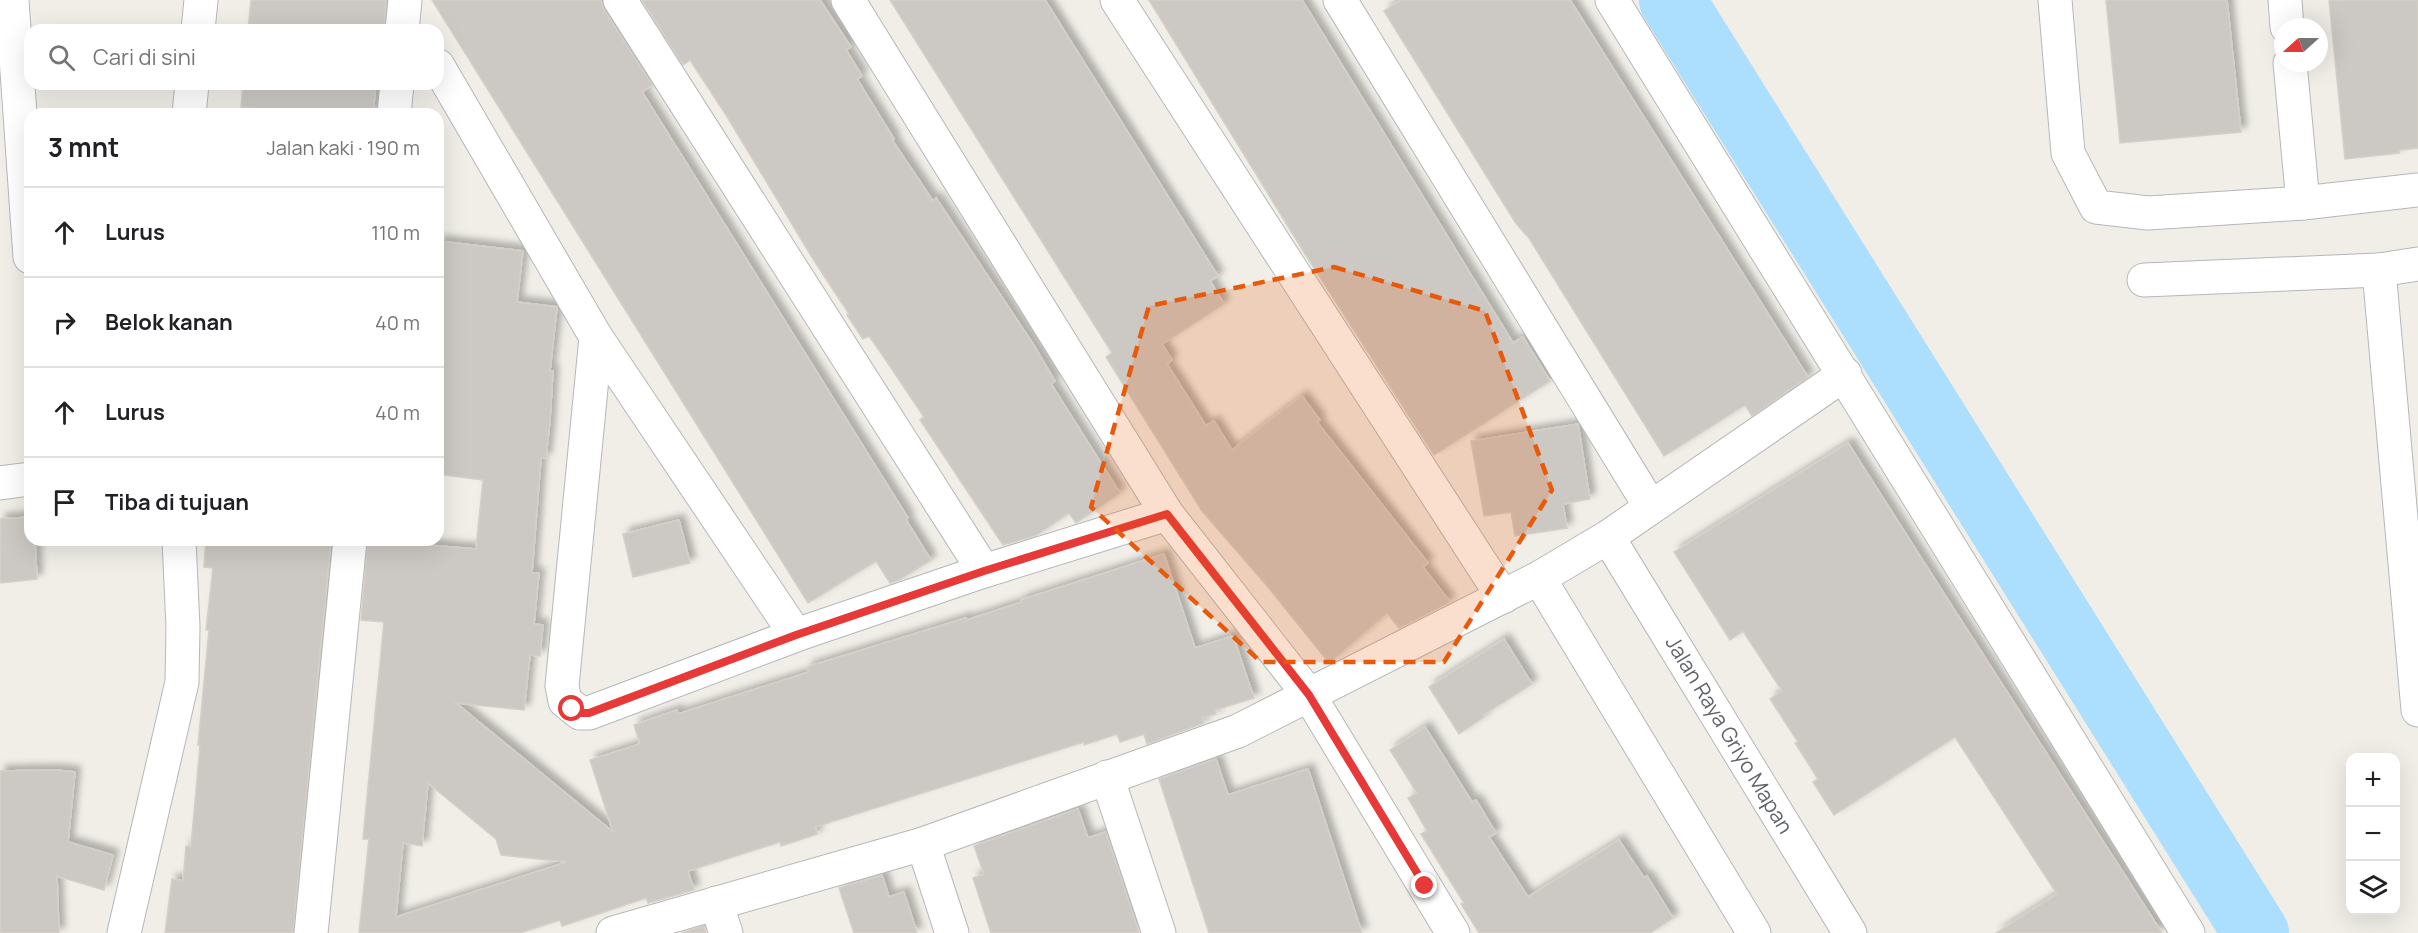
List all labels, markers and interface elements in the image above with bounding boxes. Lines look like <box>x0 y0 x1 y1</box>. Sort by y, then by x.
north arrow <box>2274 18 2328 72</box>
search box <box>24 24 444 90</box>
icon: search <box>45 41 78 74</box>
text: Cari di sini <box>93 42 196 72</box>
text: 3 mnt <box>48 129 119 165</box>
text: Jalan kaki · 190 m <box>266 134 420 161</box>
icon: ahead <box>48 216 81 249</box>
text: Lurus <box>105 217 165 247</box>
text: 110 m <box>371 219 420 246</box>
icon: right <box>48 306 81 339</box>
text: Belok kanan <box>105 307 233 337</box>
text: 40 m <box>375 309 420 336</box>
icon: ahead <box>48 396 81 429</box>
text: Lurus <box>105 397 165 427</box>
text: 40 m <box>375 399 420 426</box>
icon: arrive <box>48 486 81 519</box>
text: Tiba di tujuan <box>105 487 249 517</box>
street label: Jalan Raya Griyo Mapan <box>1660 630 1800 839</box>
route start <box>558 695 584 721</box>
map controls <box>2346 753 2400 915</box>
button: + <box>2346 753 2400 807</box>
button: − <box>2346 807 2400 861</box>
button: layers <box>2346 861 2400 915</box>
route end <box>1411 872 1437 898</box>

